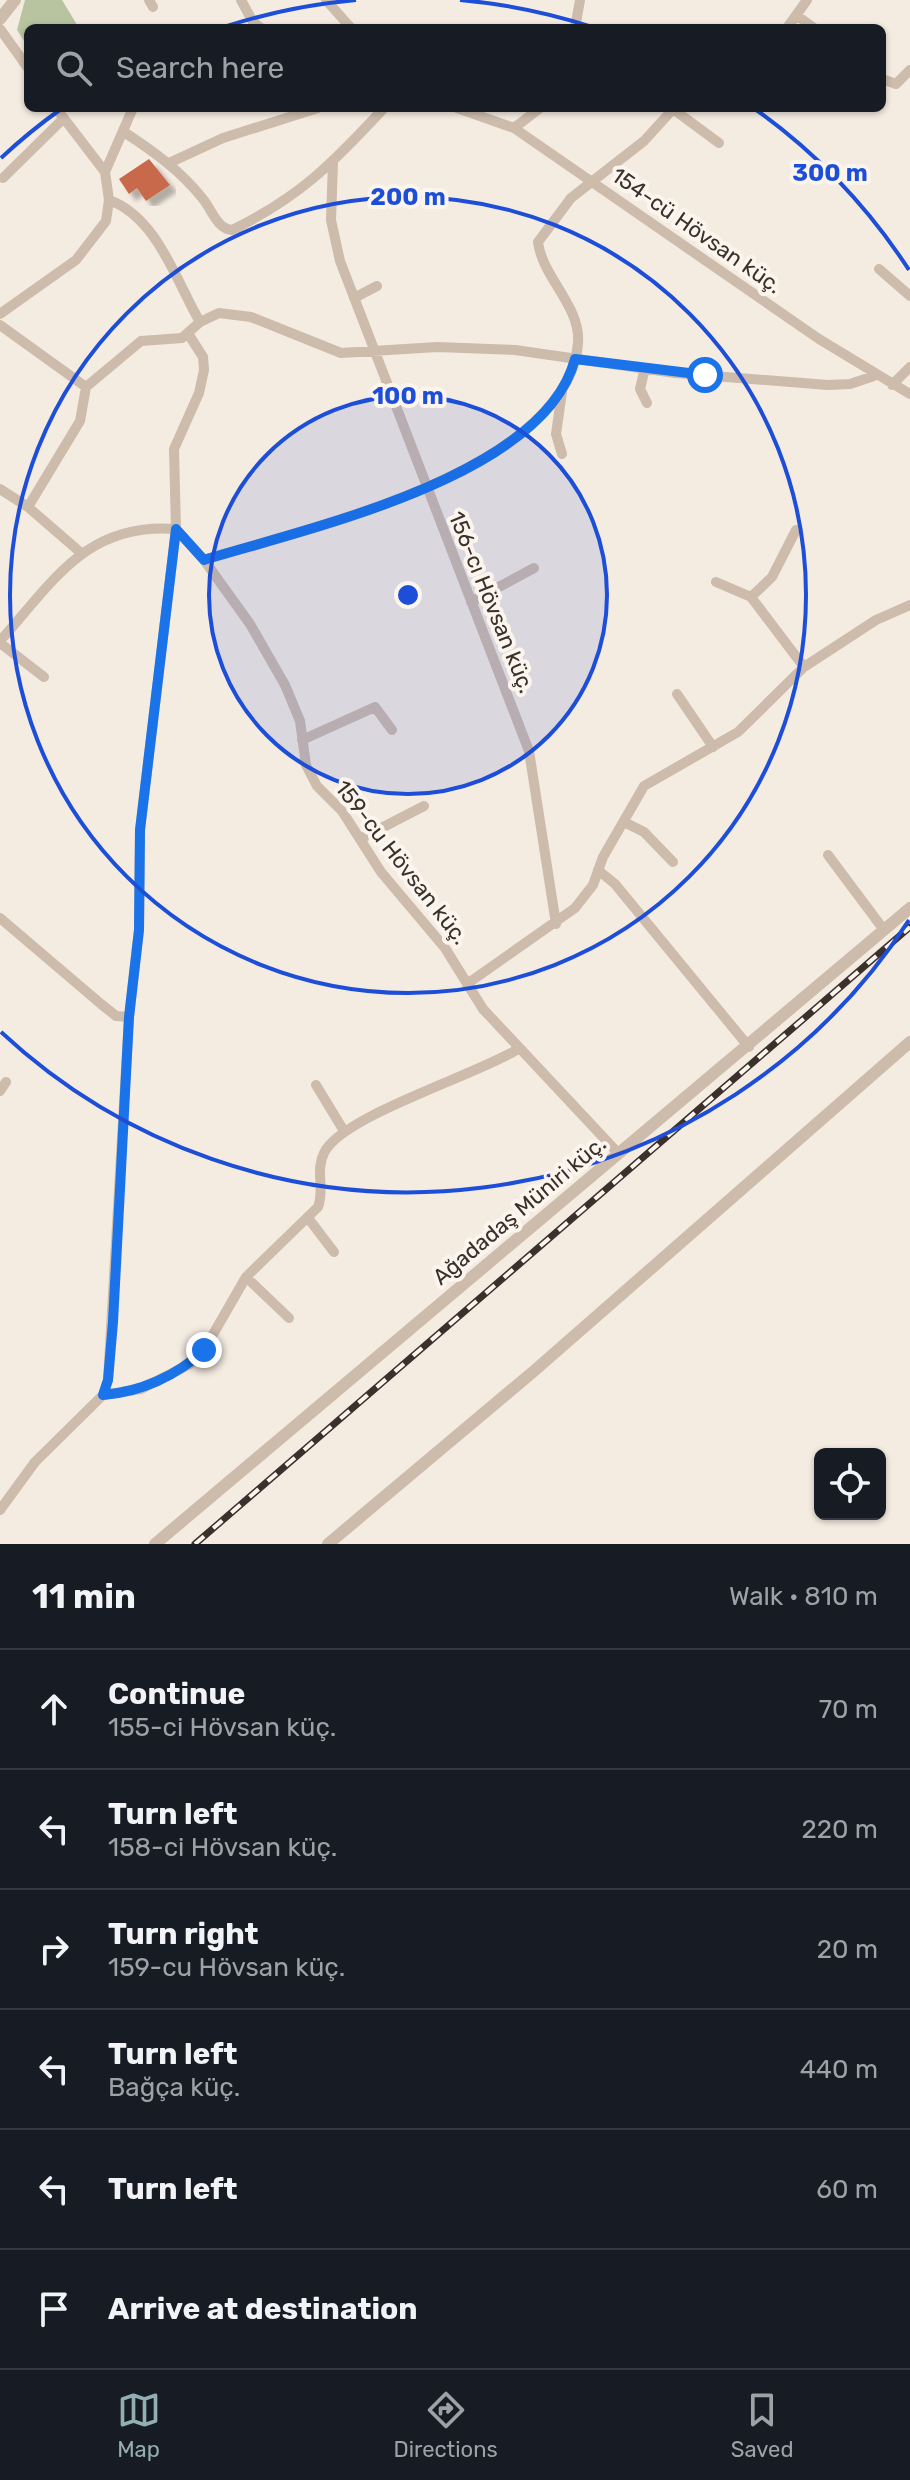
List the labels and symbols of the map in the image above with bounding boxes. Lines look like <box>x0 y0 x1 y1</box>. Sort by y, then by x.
text: 300 m <box>792 159 868 187</box>
street label: 154-cü Hövsan küç. <box>606 162 787 299</box>
text: 200 m <box>370 183 446 211</box>
route start <box>687 357 723 393</box>
text: 100 m <box>372 382 444 410</box>
street label: 156-cı Hövsan küç. <box>443 507 540 697</box>
centre of rings <box>394 581 422 609</box>
street label: 159-cu Hövsan küç. <box>329 775 474 950</box>
street label: Ağadadaş Müniri küç. <box>427 1130 611 1291</box>
route end <box>186 1332 222 1368</box>

